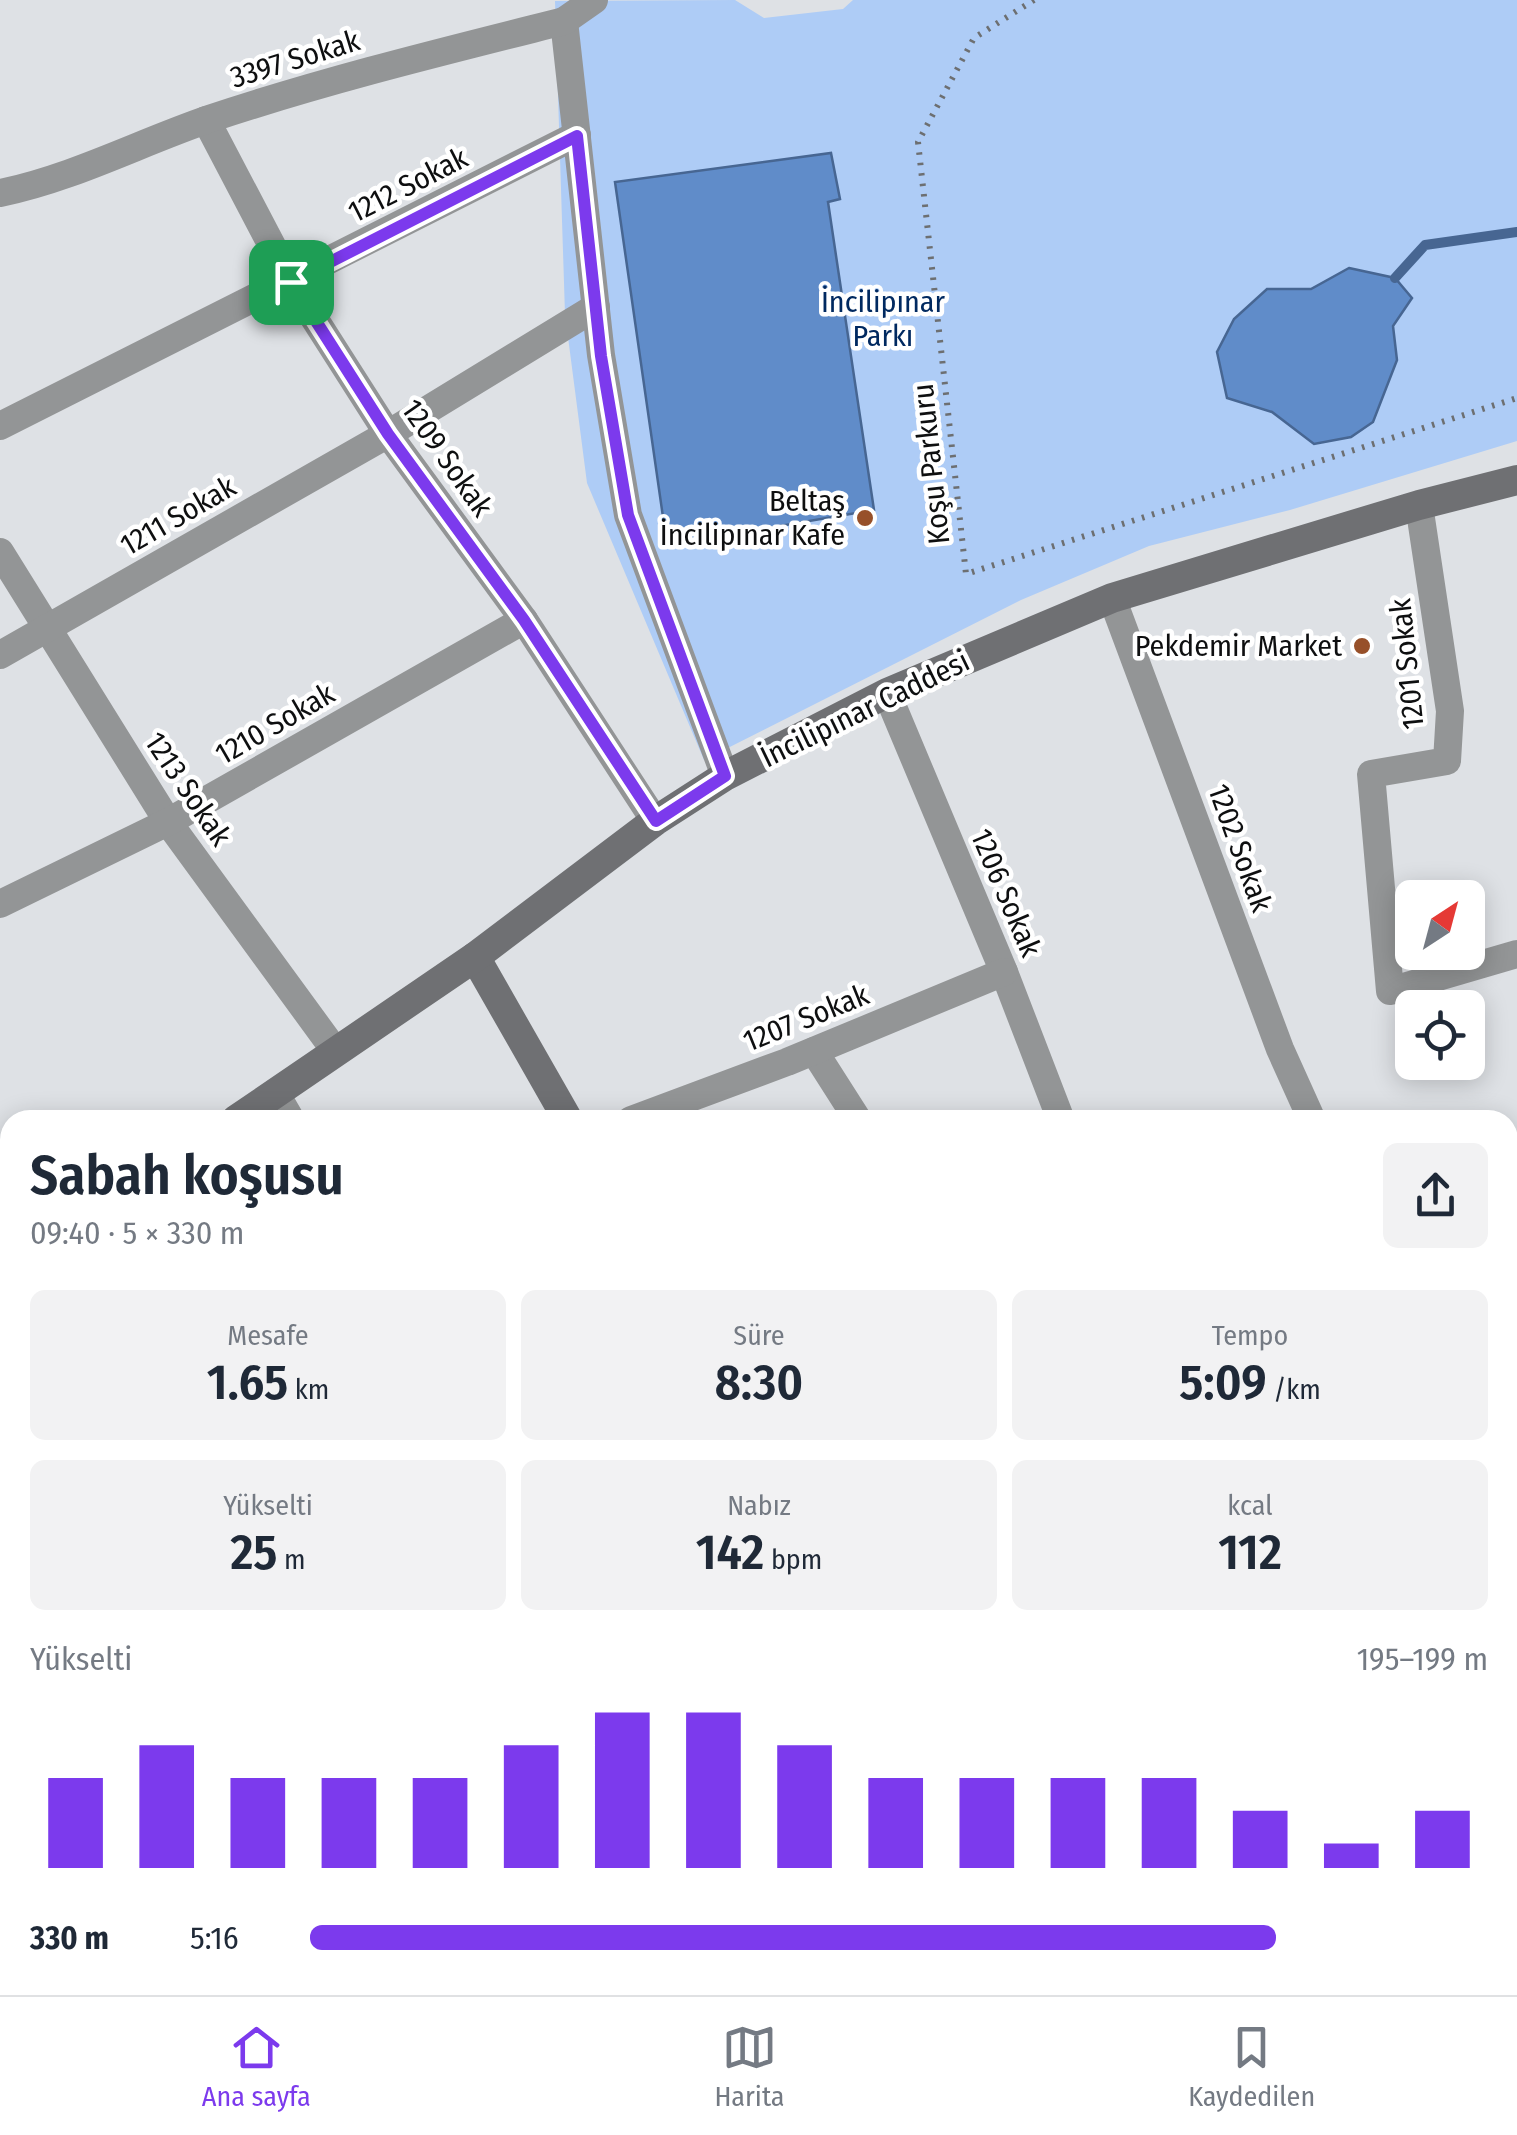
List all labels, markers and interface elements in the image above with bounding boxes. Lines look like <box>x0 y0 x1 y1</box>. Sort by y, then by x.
street label: 3397 Sokak <box>226 22 364 96</box>
street label: 1212 Sokak <box>342 140 474 230</box>
pin <box>249 240 334 325</box>
icon: arrive <box>264 255 319 310</box>
park label: İncilipınar Parkı <box>821 284 946 354</box>
street label: Koşu Parkuru <box>905 382 957 546</box>
street label: 1209 Sokak <box>394 392 500 524</box>
street label: 1211 Sokak <box>114 469 242 563</box>
place label: Beltaş İncilipınar Kafe <box>660 483 845 553</box>
marker: Beltaş İncilipınar Kafe <box>854 507 876 529</box>
street label: 1201 Sokak <box>1382 597 1432 731</box>
place label: Pekdemir Market <box>1135 628 1342 664</box>
marker: Pekdemir Market <box>1351 635 1373 657</box>
street label: İncilipınar Caddesi <box>755 643 975 775</box>
street label: 1210 Sokak <box>209 676 341 772</box>
street label: 1213 Sokak <box>137 725 239 853</box>
street label: 1202 Sokak <box>1200 779 1280 917</box>
street label: 1206 Sokak <box>963 824 1049 962</box>
north arrow <box>1395 880 1485 970</box>
map controls <box>1395 880 1485 1080</box>
street label: 1207 Sokak <box>738 977 874 1059</box>
button: locate <box>1395 990 1485 1080</box>
text: Sabah koşusu <box>30 1143 344 1209</box>
button: share <box>1383 1143 1488 1248</box>
text: 09:40 · 5 × 330 m <box>30 1214 244 1252</box>
text: Mesafe <box>227 1319 309 1352</box>
text: Süre <box>733 1319 785 1352</box>
text: Tempo <box>1212 1319 1288 1352</box>
text: 1.65 <box>207 1352 288 1412</box>
text: 8:30 <box>715 1352 803 1412</box>
text: 5:09 <box>1179 1352 1267 1412</box>
text: km <box>288 1373 329 1406</box>
text: /km <box>1267 1373 1321 1406</box>
text: Yükselti <box>223 1489 313 1522</box>
text: Nabız <box>727 1489 791 1522</box>
text: kcal <box>1227 1489 1273 1522</box>
text: 25 <box>230 1522 277 1582</box>
text: 142 <box>696 1522 764 1582</box>
text: 112 <box>1218 1522 1282 1582</box>
text: m <box>277 1543 306 1576</box>
text: bpm <box>764 1543 822 1576</box>
text: Yükselti <box>30 1640 132 1678</box>
text: 195–199 m <box>1357 1640 1488 1678</box>
text: 330 m <box>30 1919 109 1957</box>
text: 5:16 <box>190 1919 239 1957</box>
tab: Ana sayfa <box>202 2020 311 2113</box>
tab: Harita <box>714 2020 785 2113</box>
tab: Kaydedilen <box>1188 2020 1315 2113</box>

